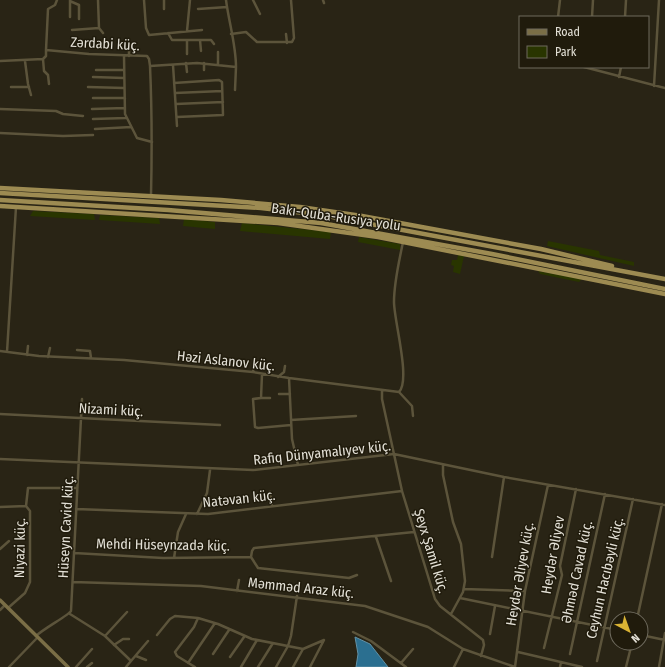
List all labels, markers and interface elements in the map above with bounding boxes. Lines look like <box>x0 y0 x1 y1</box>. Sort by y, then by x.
legend <box>519 16 649 68</box>
text: Road <box>555 25 580 39</box>
street label: Zərdabi küç. <box>70 34 140 54</box>
text: Park <box>555 45 577 59</box>
street label: Bakı-Quba-Rusiya yolu <box>270 200 402 234</box>
street label: Həzi Aslanov küç. <box>176 347 276 375</box>
street label: Nizami küç. <box>78 400 144 420</box>
street label: Rafiq Dünyamalıyev küç. <box>252 437 392 469</box>
street label: Hüseyn Cavid küç. <box>55 475 77 579</box>
street label: Natəvan küç. <box>202 487 276 511</box>
street label: Şeyx Şamil küç. <box>410 507 452 595</box>
street label: Heydər Əliyev <box>538 514 568 595</box>
street label: Ceyhun Hacıbəyli küç. <box>583 516 627 640</box>
street label: Niyazi küç. <box>11 518 29 578</box>
street label: Əhməd Cavad küç. <box>558 519 596 625</box>
street label: Heydər Əliyev küç. <box>503 521 537 627</box>
street label: Mehdi Hüseynzadə küç. <box>96 535 230 555</box>
street label: Məmməd Araz küç. <box>247 574 355 602</box>
north arrow <box>609 611 649 651</box>
text: N <box>628 631 642 645</box>

